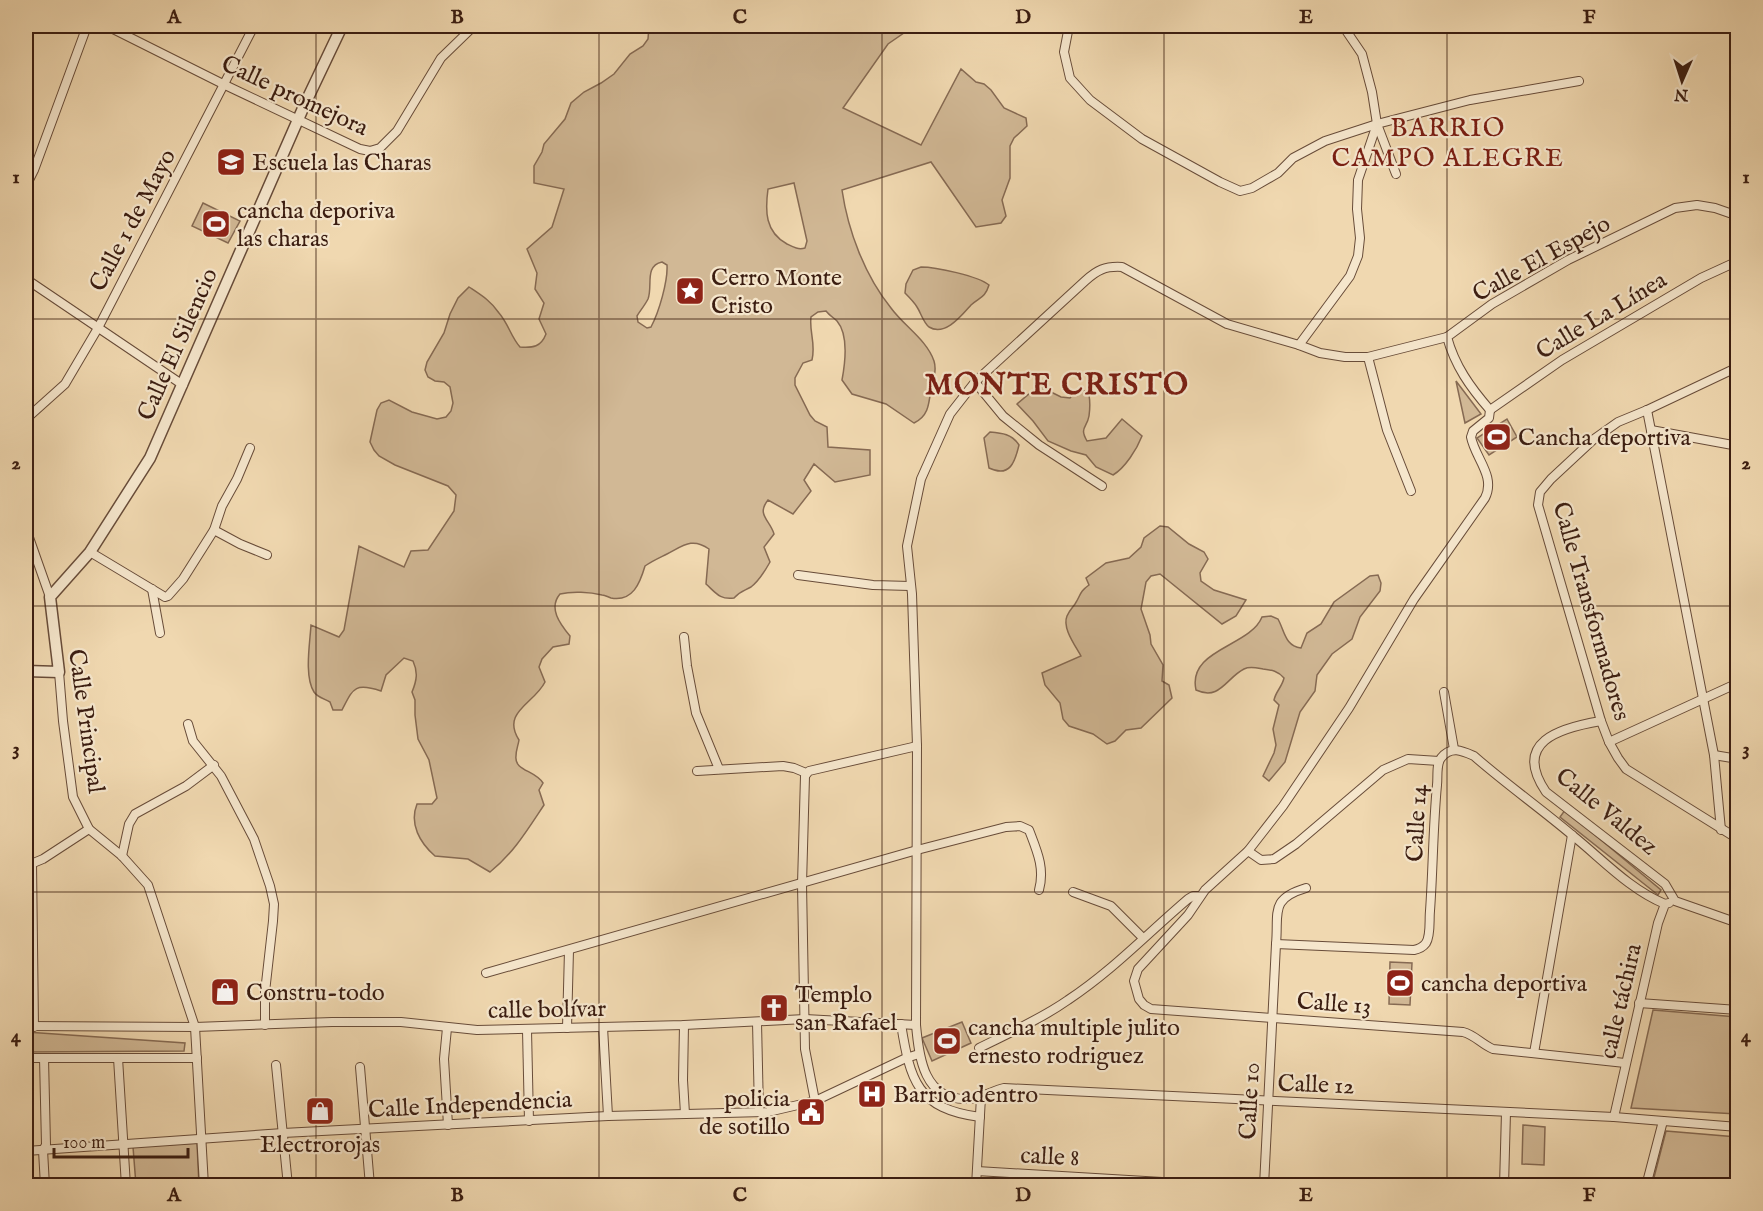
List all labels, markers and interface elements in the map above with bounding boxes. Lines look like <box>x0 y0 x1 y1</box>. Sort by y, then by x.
text: A <box>166 5 182 30</box>
text: B <box>450 5 464 30</box>
text: C <box>733 5 747 30</box>
text: D <box>1015 5 1031 30</box>
text: E <box>1299 5 1313 30</box>
text: F <box>1583 5 1596 30</box>
street label: Calle promejora <box>216 49 373 144</box>
north arrow <box>1652 51 1712 111</box>
text: N <box>1674 84 1690 104</box>
district label: BARRIO CAMPO ALEGRE <box>1332 112 1564 175</box>
street label: Calle 1 de Mayo <box>83 144 184 297</box>
school or university icon: Escuela las Charas <box>215 146 247 178</box>
place label: Escuela las Charas <box>252 148 432 179</box>
text: 1 <box>12 165 20 190</box>
text: 1 <box>1742 165 1750 190</box>
place label: cancha deporiva las charas <box>237 196 395 255</box>
sports icon: cancha deporiva las charas <box>200 208 232 240</box>
street label: Calle El Espejo <box>1467 209 1616 310</box>
street label: Calle El Silencio <box>131 263 226 426</box>
place label: Cerro Monte Cristo <box>711 263 842 322</box>
street label: Calle La Línea <box>1531 265 1673 367</box>
place icon: Cerro Monte Cristo <box>674 275 706 307</box>
district label: MONTE CRISTO <box>925 367 1189 405</box>
sports icon: Cancha deportiva <box>1481 421 1513 453</box>
place label: Cancha deportiva <box>1518 423 1692 454</box>
text: 2 <box>11 451 21 476</box>
text: 2 <box>1741 451 1751 476</box>
street label: Calle Transformadores <box>1545 499 1637 724</box>
street label: Calle Principal <box>60 647 111 796</box>
text: 3 <box>12 737 20 762</box>
text: 3 <box>1742 737 1750 762</box>
street label: Calle Valdez <box>1549 761 1664 863</box>
street label: Calle 14 <box>1400 783 1435 863</box>
street label: calle táchira <box>1593 940 1650 1062</box>
sports icon: cancha deportiva <box>1384 967 1416 999</box>
place label: cancha deportiva <box>1421 969 1588 1000</box>
shop icon: Constru-todo <box>209 976 241 1008</box>
place label: Constru-todo <box>246 978 385 1009</box>
place label: Templo san Rafael <box>795 980 897 1039</box>
street label: Calle 13 <box>1296 986 1372 1023</box>
church icon: Templo san Rafael <box>758 992 790 1024</box>
street label: calle bolívar <box>488 994 607 1027</box>
place label: cancha multiple julito ernesto rodriguez <box>968 1013 1180 1072</box>
text: 4 <box>11 1024 22 1049</box>
text: 4 <box>1741 1024 1752 1049</box>
sports icon: cancha multiple julito ernesto rodriguez <box>931 1025 963 1057</box>
street label: Calle 10 <box>1233 1062 1268 1141</box>
street label: Calle 12 <box>1277 1069 1355 1102</box>
hospital icon: Barrio adentro <box>856 1078 888 1110</box>
place label: Barrio adentro <box>893 1080 1038 1111</box>
place label: policia de sotillo <box>699 1084 791 1143</box>
street label: Calle Independencia <box>367 1085 573 1126</box>
shop icon: Electrorojas <box>304 1095 336 1127</box>
public building icon: policia de sotillo <box>795 1096 827 1128</box>
scale bar <box>54 1121 188 1159</box>
place label: Electrorojas <box>260 1130 380 1161</box>
text: 100 m <box>63 1132 105 1155</box>
street label: calle 8 <box>1019 1140 1080 1175</box>
text: A <box>166 1183 182 1208</box>
text: B <box>450 1183 464 1208</box>
text: C <box>733 1183 747 1208</box>
text: D <box>1015 1183 1031 1208</box>
text: E <box>1299 1183 1313 1208</box>
text: F <box>1583 1183 1596 1208</box>

